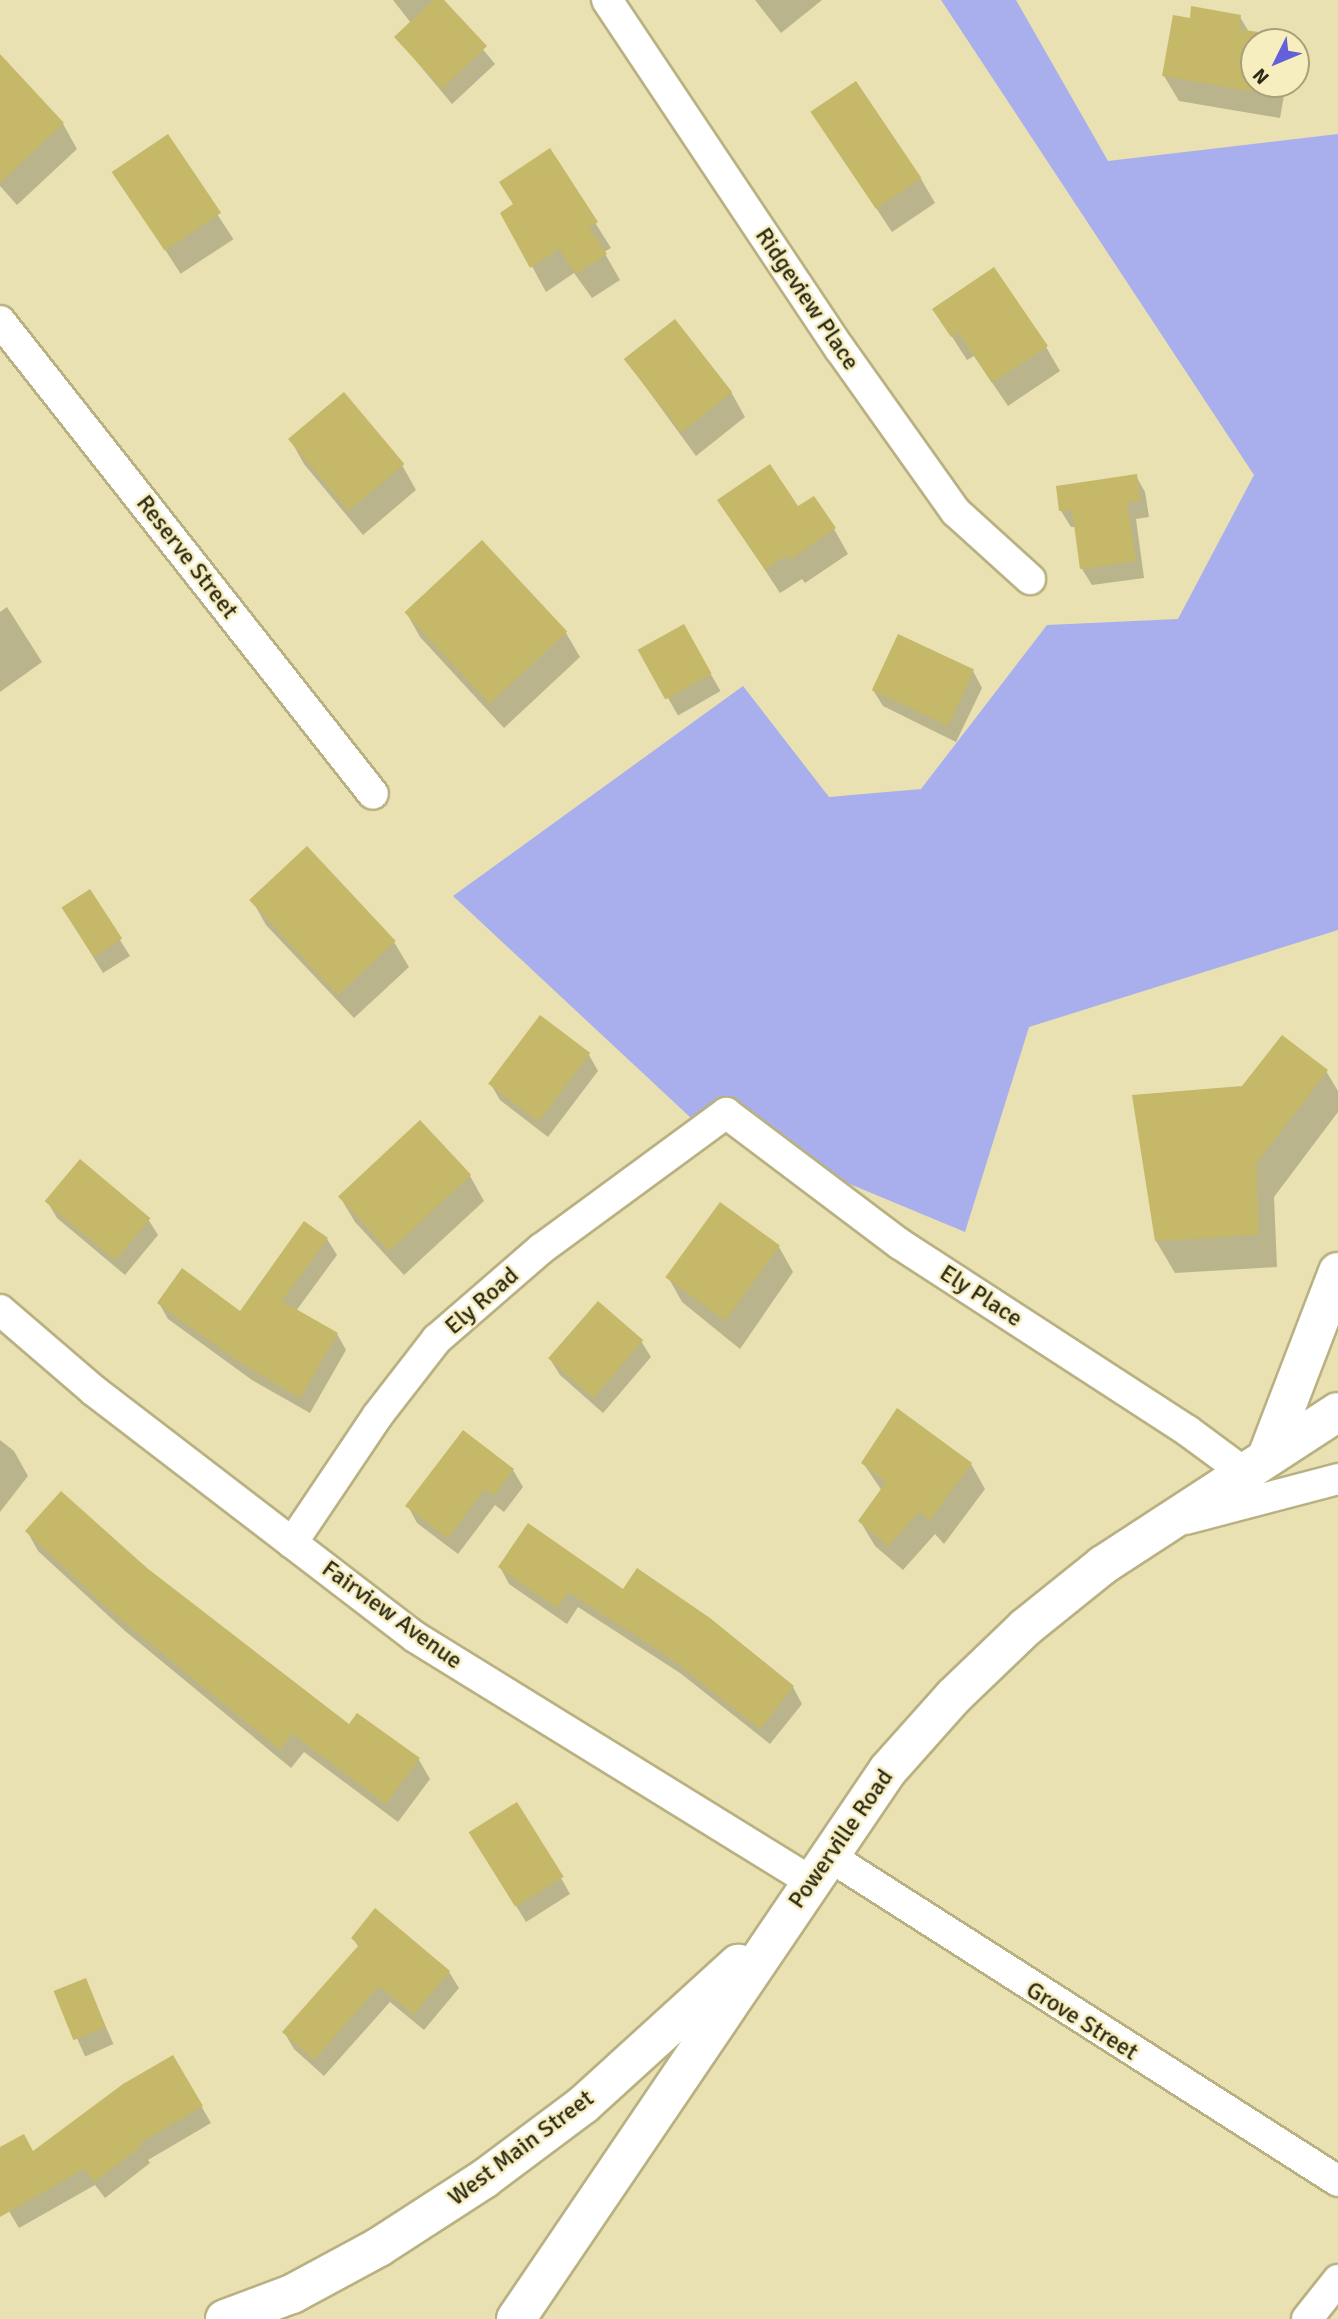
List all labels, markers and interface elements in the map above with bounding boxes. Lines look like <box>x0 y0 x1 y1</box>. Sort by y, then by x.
north arrow <box>1240 28 1310 98</box>
text: N <box>1248 63 1274 89</box>
street label: Ridgeview Place <box>749 222 865 376</box>
street label: Reserve Street <box>130 490 244 624</box>
street label: Ely Place <box>934 1259 1028 1333</box>
street label: Ely Road <box>439 1261 525 1341</box>
street label: Fairview Avenue <box>316 1554 468 1676</box>
street label: Powerville Road <box>782 1764 900 1914</box>
street label: Grove Street <box>1021 1975 1143 2067</box>
street label: West Main Street <box>443 2084 599 2212</box>

